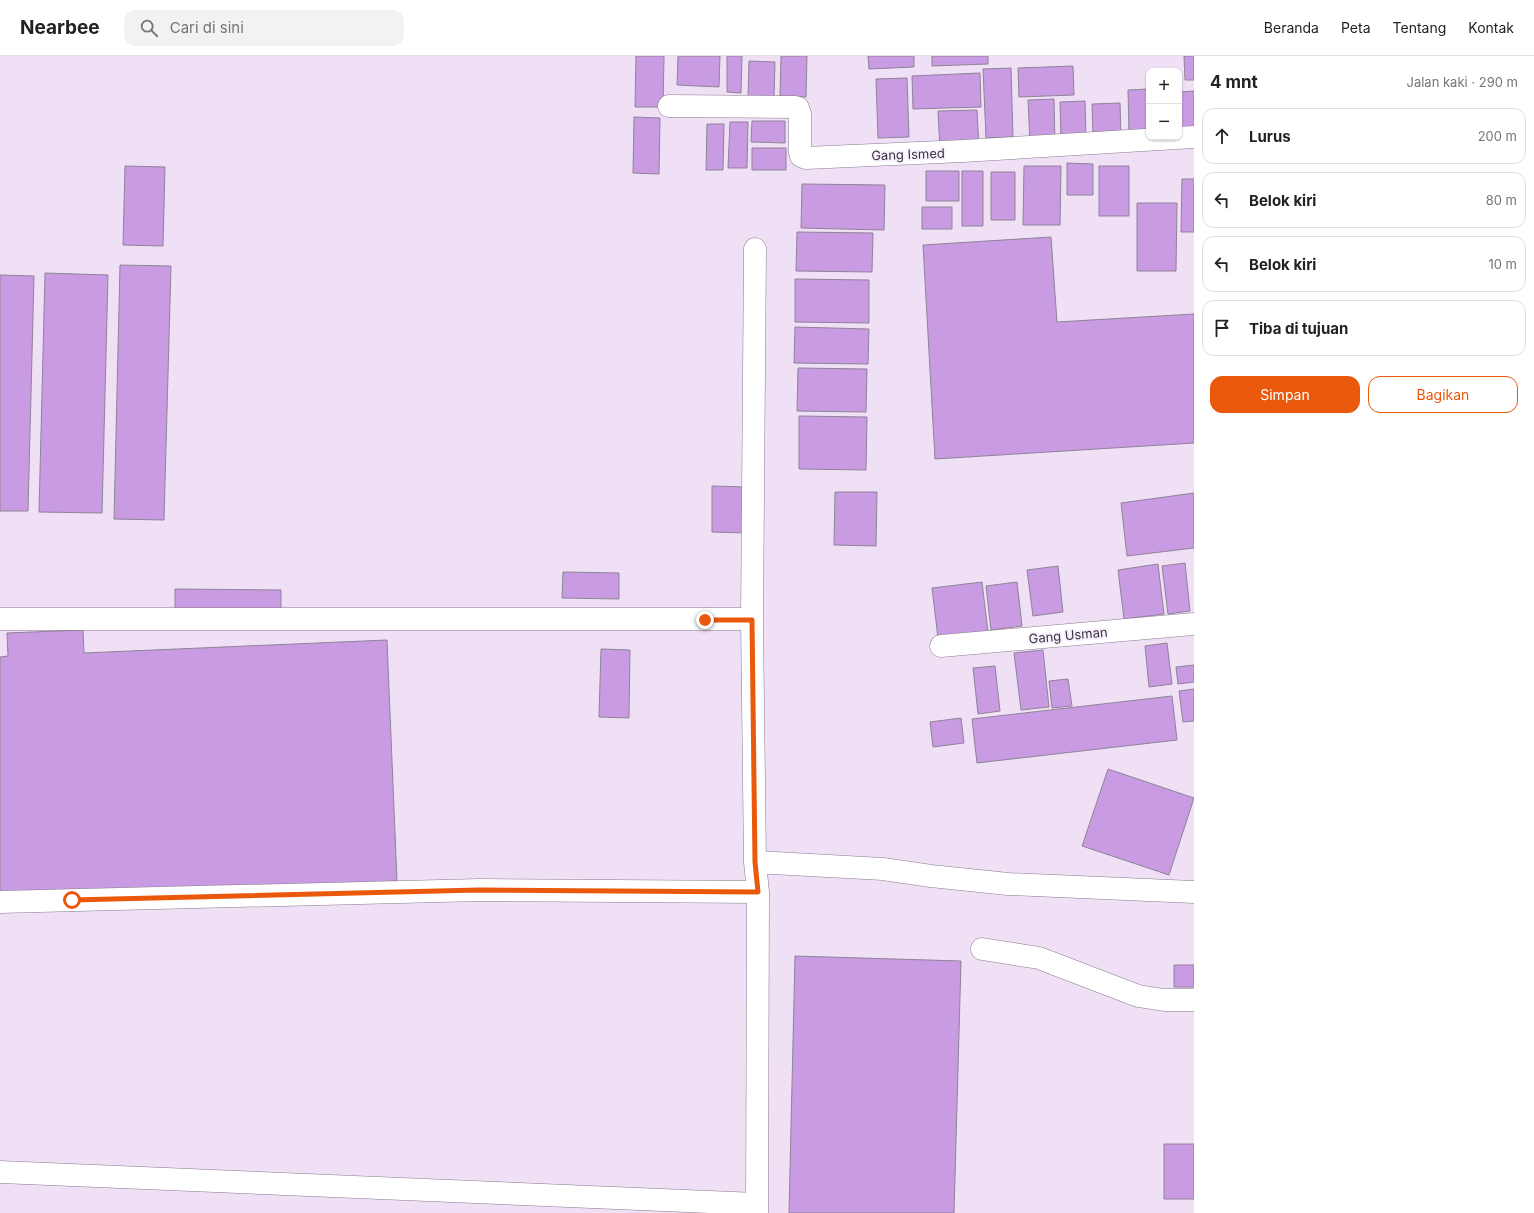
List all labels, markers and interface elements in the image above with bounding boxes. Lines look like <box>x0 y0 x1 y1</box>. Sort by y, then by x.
search box <box>124 10 404 46</box>
text: Nearbee <box>20 16 100 39</box>
icon: search <box>138 17 160 39</box>
text: Cari di sini <box>170 18 244 37</box>
text: Beranda <box>1264 19 1319 36</box>
text: Peta <box>1341 19 1371 36</box>
text: Tentang <box>1393 19 1446 36</box>
text: Kontak <box>1468 19 1514 36</box>
map controls <box>1146 68 1182 140</box>
button: + <box>1146 68 1182 104</box>
text: 4 mnt <box>1210 72 1258 92</box>
text: Jalan kaki · 290 m <box>1406 74 1518 90</box>
button: − <box>1146 104 1182 140</box>
icon: ahead <box>1211 125 1233 147</box>
text: Lurus <box>1249 127 1291 146</box>
text: 200 m <box>1478 128 1517 144</box>
street label: Gang Ismed <box>871 145 945 163</box>
icon: left <box>1211 189 1233 211</box>
text: Belok kiri <box>1249 191 1316 210</box>
text: 80 m <box>1486 192 1517 208</box>
icon: left <box>1211 253 1233 275</box>
text: Belok kiri <box>1249 255 1316 274</box>
text: 10 m <box>1488 256 1517 272</box>
icon: arrive <box>1211 317 1233 339</box>
text: Tiba di tujuan <box>1249 319 1348 338</box>
button: Simpan <box>1210 376 1360 413</box>
button: Bagikan <box>1368 376 1518 413</box>
route end <box>696 611 714 629</box>
street label: Gang Usman <box>1028 624 1108 646</box>
route start <box>63 891 81 909</box>

